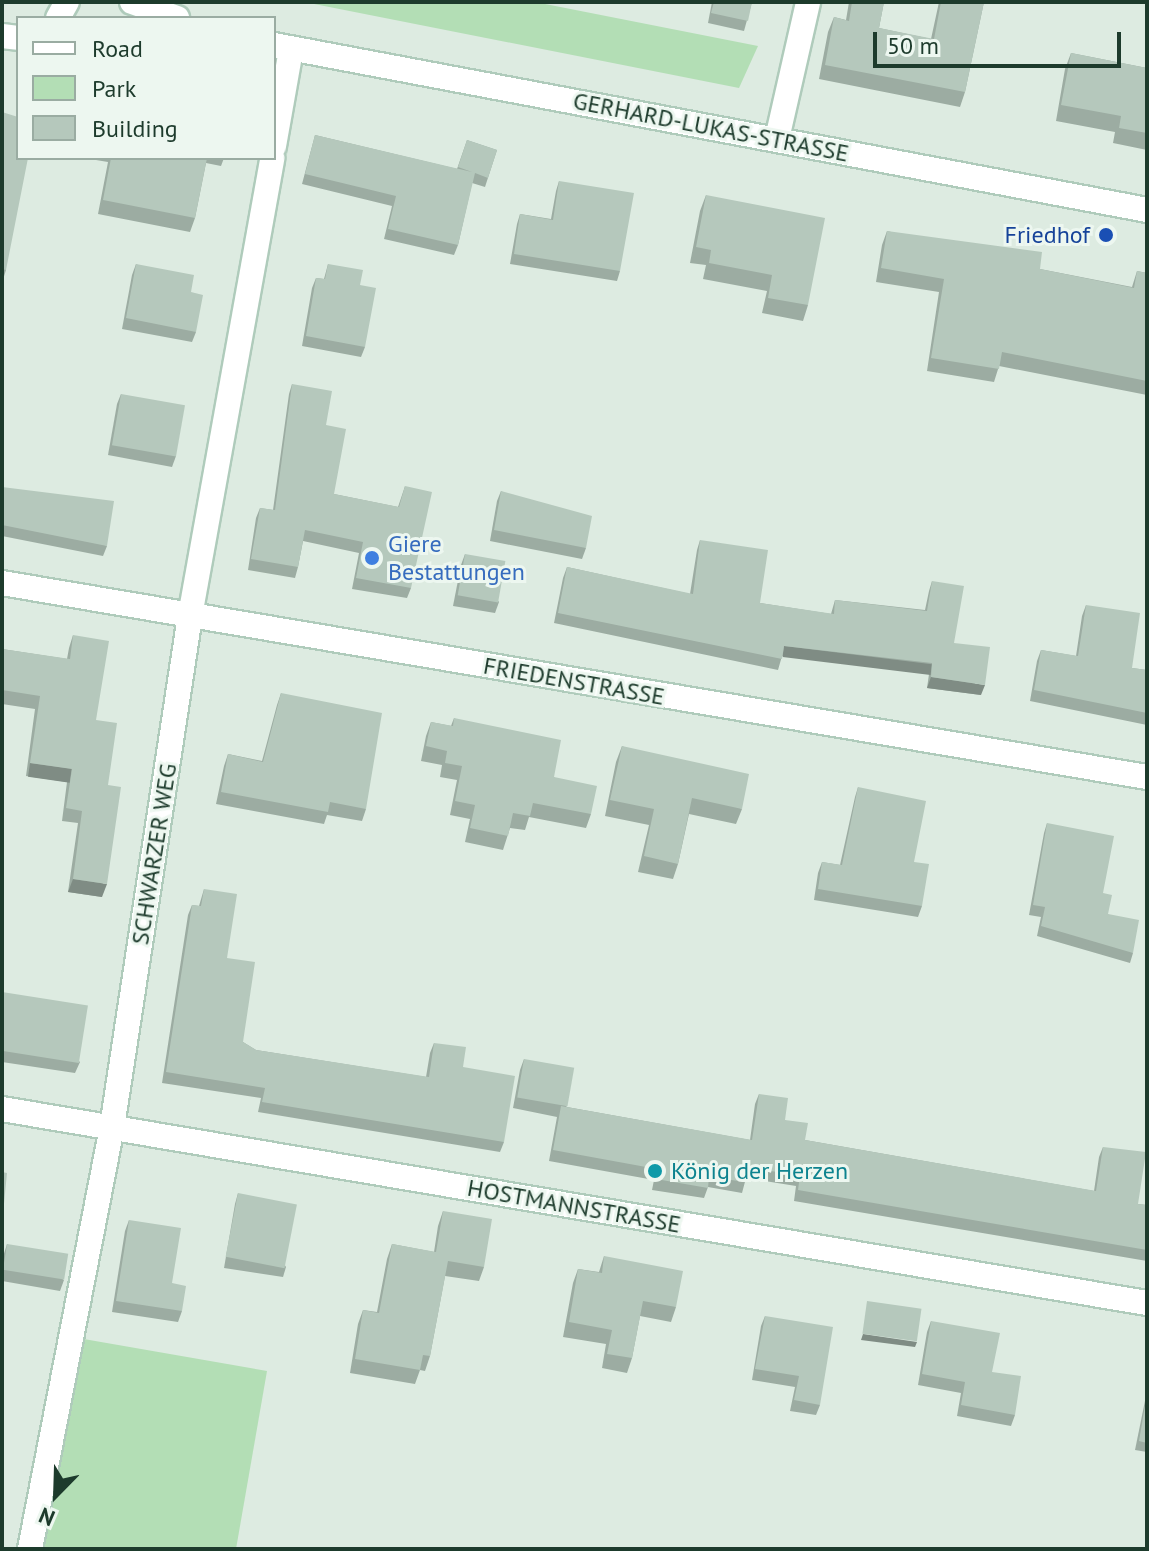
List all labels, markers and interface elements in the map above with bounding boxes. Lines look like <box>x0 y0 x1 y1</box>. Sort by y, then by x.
legend <box>16 16 276 160</box>
scale bar <box>877 16 1125 66</box>
text: 50 m <box>887 30 939 61</box>
text: Road <box>92 33 143 64</box>
text: Park <box>92 73 136 104</box>
street label: GERHARD-LUKAS-STRASSE <box>571 86 851 168</box>
text: Building <box>92 113 178 144</box>
place label: Friedhof <box>1005 221 1090 249</box>
marker: Friedhof <box>1097 226 1115 244</box>
place label: Giere Bestattungen <box>388 530 525 586</box>
marker: Giere Bestattungen <box>363 549 381 567</box>
street label: FRIEDENSTRASSE <box>481 651 667 711</box>
street label: SCHWARZER WEG <box>125 761 183 947</box>
place label: König der Herzen <box>671 1157 848 1185</box>
marker: König der Herzen <box>646 1162 664 1180</box>
street label: HOSTMANNSTRASSE <box>465 1173 683 1239</box>
north arrow <box>16 1455 96 1535</box>
text: N <box>34 1501 59 1533</box>

